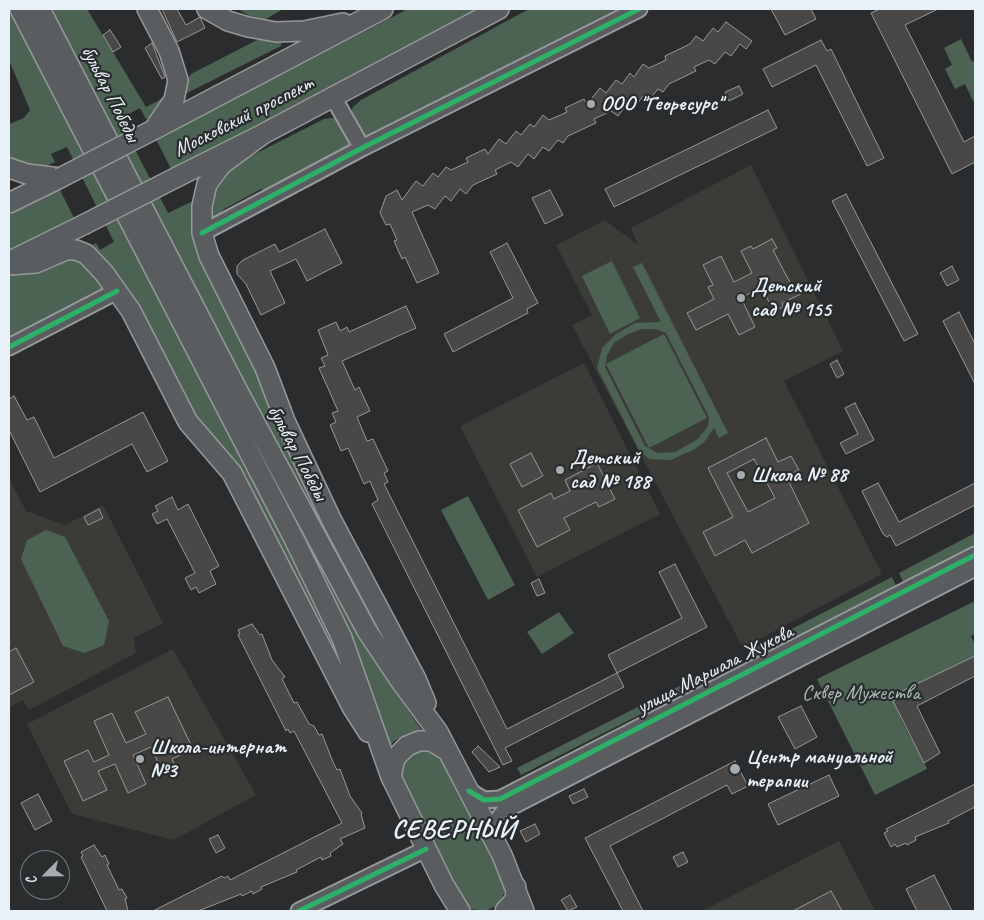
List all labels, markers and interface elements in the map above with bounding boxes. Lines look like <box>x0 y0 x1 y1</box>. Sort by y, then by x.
street label: бульвар Победы <box>75 42 145 146</box>
street label: Московский проспект <box>170 71 318 163</box>
place label: ООО "Георесурс" <box>601 91 722 117</box>
marker: ООО "Георесурс" <box>585 98 597 110</box>
place label: Детский сад № 155 <box>751 273 831 323</box>
marker: Детский сад № 155 <box>735 292 747 304</box>
street label: бульвар Победы <box>261 401 333 505</box>
place label: Детский сад № 188 <box>570 445 650 495</box>
place label: Школа № 88 <box>751 462 847 488</box>
marker: Детский сад № 188 <box>554 464 566 476</box>
marker: Школа № 88 <box>735 469 747 481</box>
street label: улица Маршала Жукова <box>633 620 797 720</box>
park label: Сквер Мужества <box>802 680 920 706</box>
place label: Школа-интернат №3 <box>150 734 286 784</box>
place label: Центр мануальной терапии <box>746 744 892 794</box>
marker: Школа-интернат №3 <box>134 753 146 765</box>
marker: Центр мануальной терапии <box>728 762 742 776</box>
district label: СЕВЕРНЫЙ <box>389 814 519 846</box>
north arrow <box>20 850 70 900</box>
text: С <box>22 874 41 887</box>

